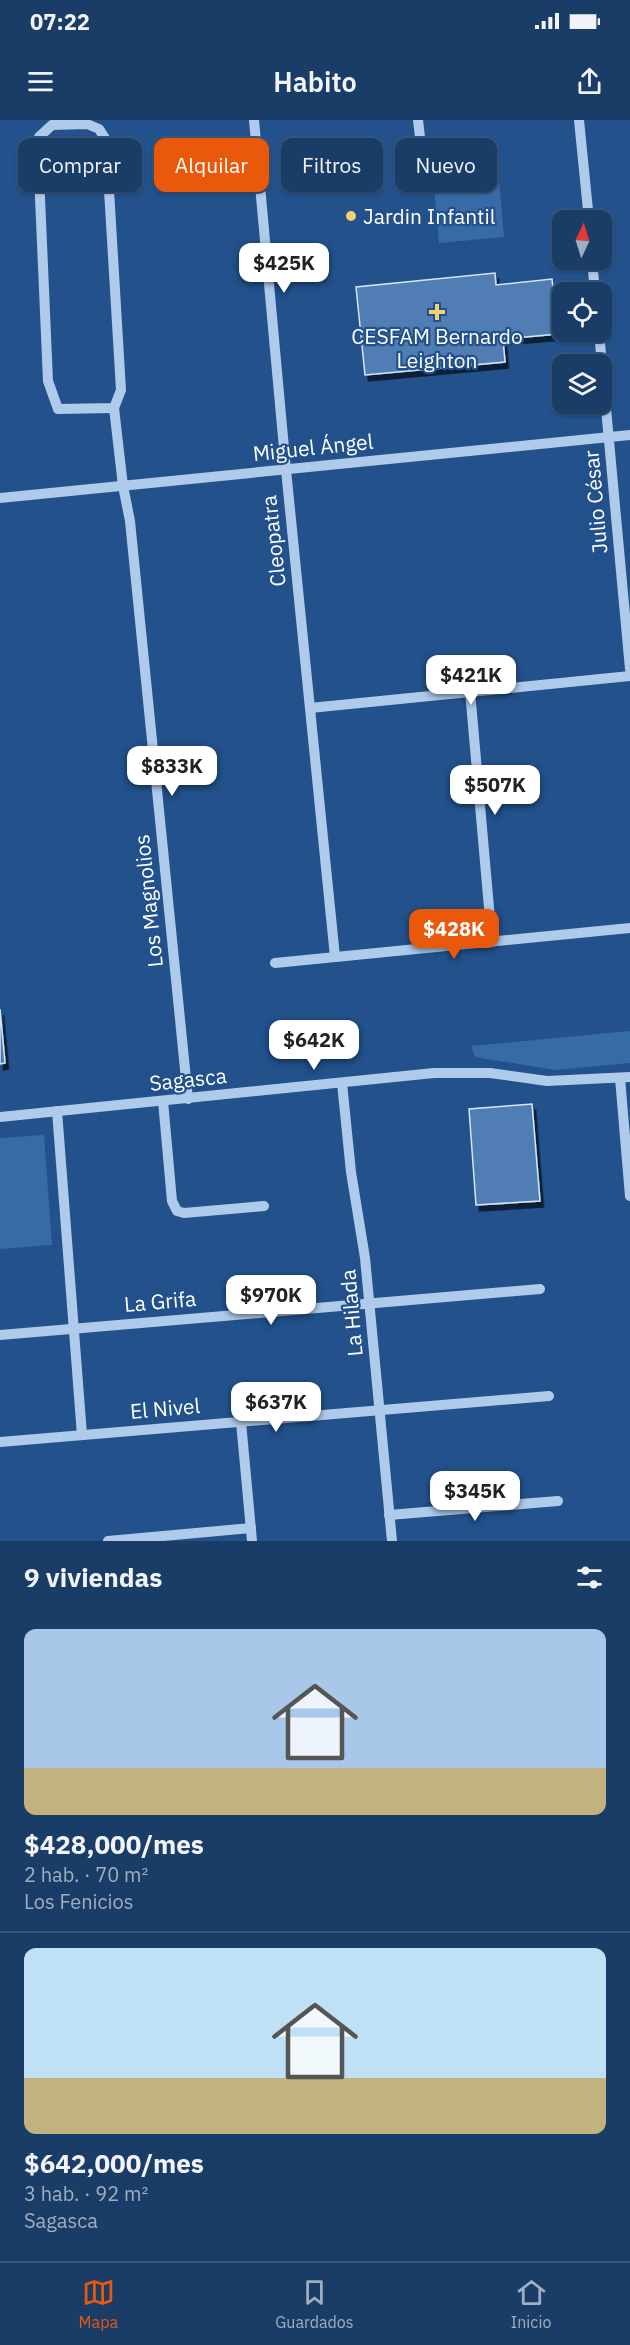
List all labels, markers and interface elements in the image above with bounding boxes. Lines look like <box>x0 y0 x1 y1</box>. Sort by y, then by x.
text: 07:22 <box>30 7 90 36</box>
text: Habito <box>273 64 357 99</box>
icon: menu <box>24 65 57 98</box>
icon: share <box>573 65 606 98</box>
chip: Comprar <box>18 138 142 192</box>
chip: Alquilar <box>154 138 269 192</box>
chip: Filtros <box>281 138 383 192</box>
chip: Nuevo <box>395 138 497 192</box>
place label: Jardin Infantil <box>363 202 496 230</box>
marker: Jardin Infantil <box>344 209 358 223</box>
north arrow <box>552 210 612 270</box>
map controls <box>552 210 612 414</box>
pin: $425K <box>242 243 326 294</box>
text: $425K <box>253 249 315 276</box>
button: locate <box>552 282 612 342</box>
marker: CESFAM Bernardo Leighton <box>428 303 446 321</box>
place label: CESFAM Bernardo Leighton <box>351 322 523 374</box>
button: layers <box>552 354 612 414</box>
street label: Miguel Ángel <box>251 427 375 467</box>
street label: Julio César <box>576 449 613 555</box>
street label: Cleopatra <box>254 494 292 588</box>
pin: $421K <box>429 655 513 706</box>
text: $421K <box>440 661 502 688</box>
pin: $833K <box>130 746 214 797</box>
text: $833K <box>141 752 203 779</box>
pin: $507K <box>453 765 537 816</box>
text: $507K <box>464 771 526 798</box>
street label: Los Magnolios <box>127 833 169 969</box>
pin: $428K <box>412 909 496 960</box>
text: $428K <box>423 915 485 942</box>
pin: $642K <box>272 1020 356 1071</box>
text: $642K <box>283 1026 345 1053</box>
street label: Sagasca <box>148 1061 228 1097</box>
street label: La Hilada <box>333 1268 369 1358</box>
pin: $970K <box>229 1275 313 1326</box>
text: $970K <box>240 1281 302 1308</box>
street label: La Grifa <box>123 1284 197 1318</box>
pin: $637K <box>234 1382 318 1433</box>
text: $637K <box>245 1388 307 1415</box>
street label: El Nivel <box>129 1391 202 1425</box>
pin: $345K <box>433 1471 517 1522</box>
text: $345K <box>444 1477 506 1504</box>
text: 9 viviendas <box>24 1560 162 1594</box>
icon: filters <box>573 1561 606 1594</box>
icon: home <box>261 1668 369 1776</box>
text: $428,000/mes <box>24 1827 204 1861</box>
text: 2 hab. · 70 m² <box>24 1861 148 1888</box>
text: Los Fenicios <box>24 1888 134 1915</box>
icon: home <box>261 1987 369 2095</box>
text: $642,000/mes <box>24 2146 204 2180</box>
text: 3 hab. · 92 m² <box>24 2180 148 2207</box>
text: Sagasca <box>24 2207 98 2234</box>
tab: Mapa <box>79 2276 118 2332</box>
tab: Guardados <box>275 2276 354 2332</box>
tab: Inicio <box>511 2276 551 2332</box>

